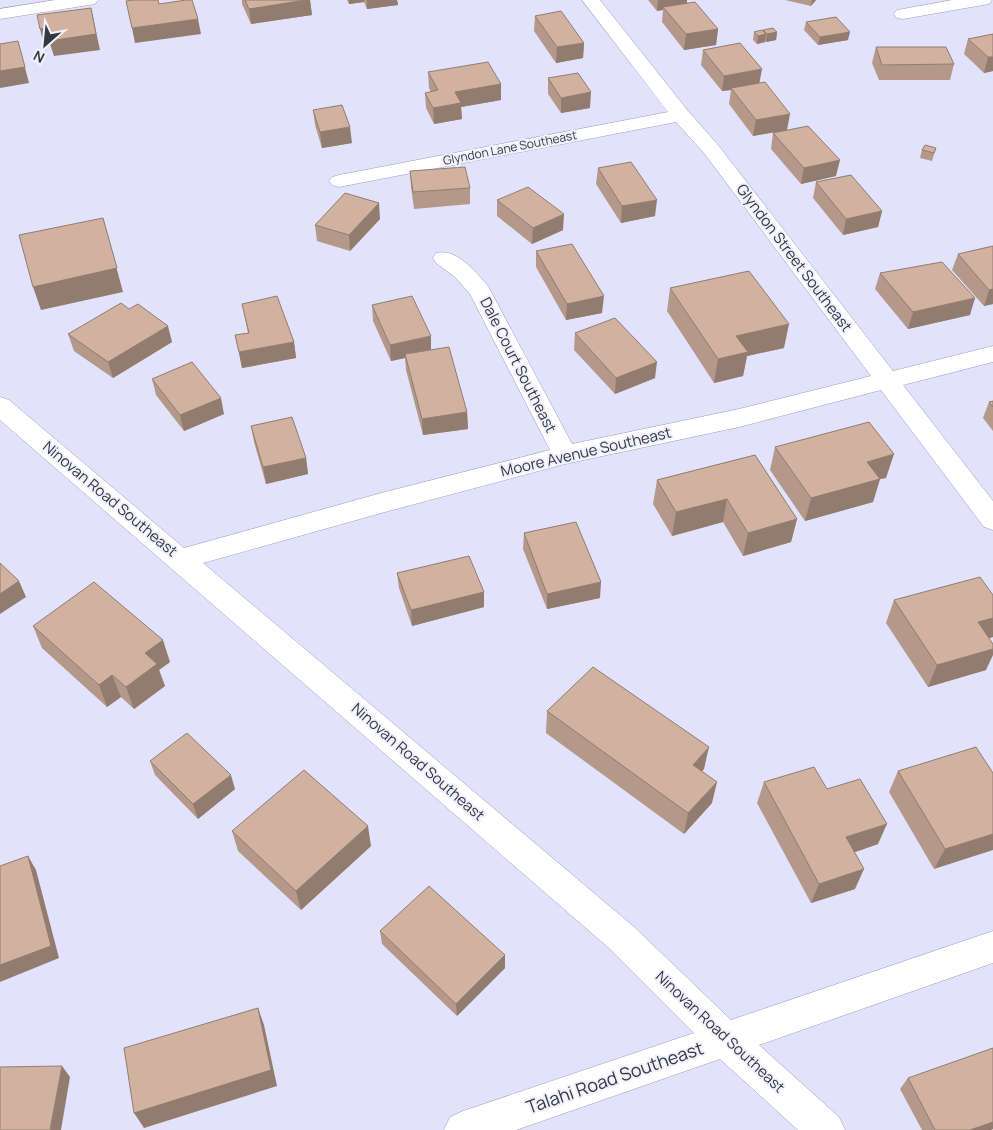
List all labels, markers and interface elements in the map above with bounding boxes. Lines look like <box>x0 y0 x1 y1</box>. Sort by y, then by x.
north arrow <box>20 20 70 70</box>
text: N <box>30 46 48 68</box>
street label: Glyndon Lane Southeast <box>442 126 578 169</box>
street label: Glyndon Street Southeast <box>732 179 857 336</box>
street label: Dale Court Southeast <box>475 293 562 436</box>
street label: Moore Avenue Southeast <box>499 422 673 481</box>
street label: Ninovan Road Southeast <box>38 436 182 561</box>
street label: Ninovan Road Southeast <box>347 698 489 825</box>
street label: Ninovan Road Southeast <box>651 966 790 1097</box>
street label: Talahi Road Southeast <box>523 1035 706 1119</box>

